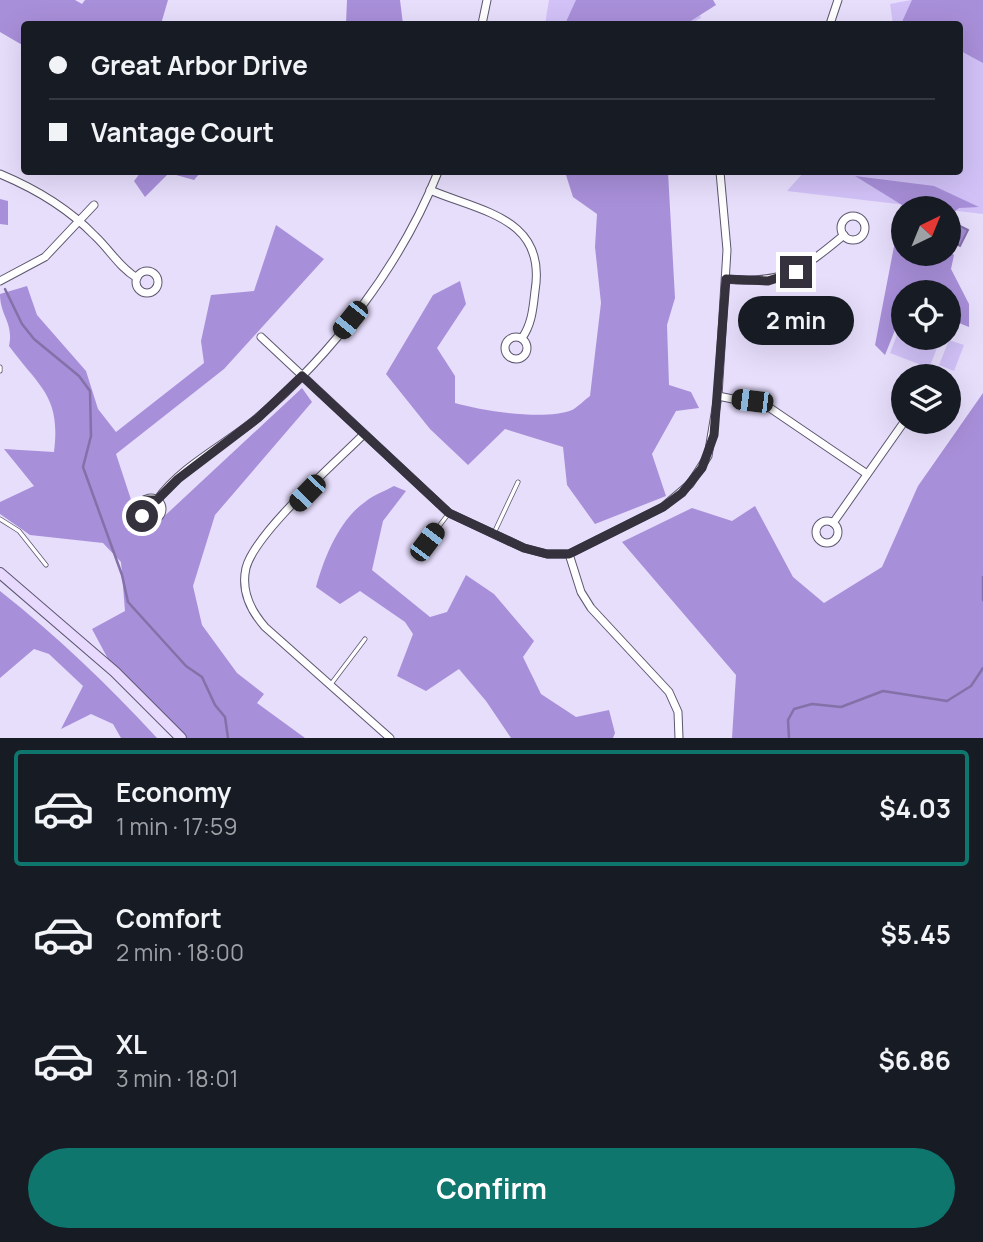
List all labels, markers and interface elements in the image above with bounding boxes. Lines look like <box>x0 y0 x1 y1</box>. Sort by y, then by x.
text: Great Arbor Drive <box>91 47 308 83</box>
text: Vantage Court <box>91 114 274 150</box>
north arrow <box>891 196 961 266</box>
map controls <box>891 196 961 434</box>
route end <box>780 256 812 288</box>
button: locate <box>891 280 961 350</box>
callout: 2 min <box>738 296 854 346</box>
car <box>329 297 372 343</box>
text: 2 min <box>766 304 826 336</box>
button: layers <box>891 364 961 434</box>
car <box>730 388 775 414</box>
car <box>285 471 330 515</box>
route start <box>126 500 158 532</box>
car <box>406 519 449 565</box>
text: Economy <box>116 774 231 810</box>
icon: car <box>32 777 95 840</box>
text: $4.03 <box>879 790 951 826</box>
text: 1 min · 17:59 <box>116 810 237 842</box>
text: Comfort <box>116 900 222 936</box>
icon: car <box>32 903 95 966</box>
text: $5.45 <box>880 916 951 952</box>
text: 2 min · 18:00 <box>116 936 244 968</box>
text: XL <box>116 1026 147 1062</box>
icon: car <box>32 1029 95 1092</box>
text: $6.86 <box>879 1042 951 1078</box>
text: 3 min · 18:01 <box>116 1062 238 1094</box>
button: Confirm <box>28 1148 955 1228</box>

